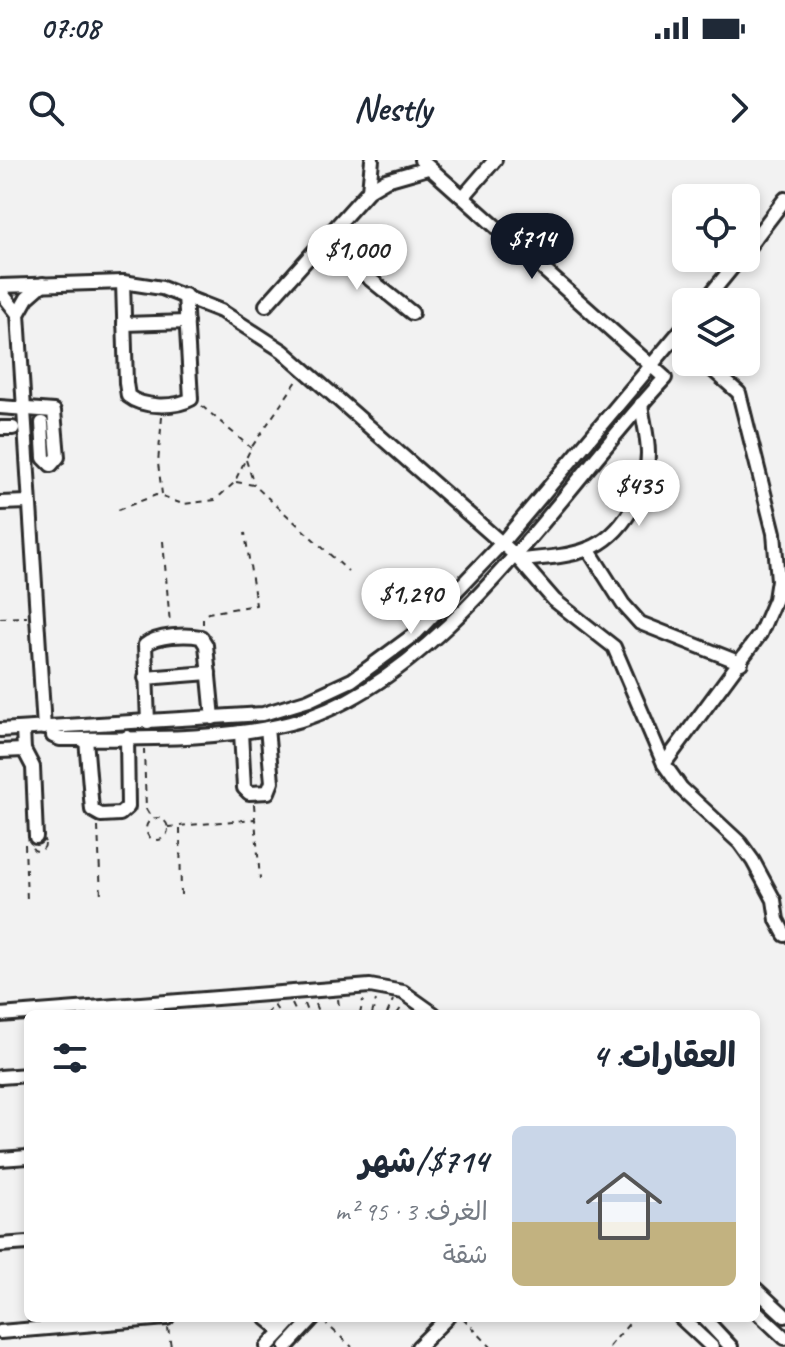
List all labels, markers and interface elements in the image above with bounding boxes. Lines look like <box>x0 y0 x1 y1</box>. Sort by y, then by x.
text: 07:08 <box>40 9 100 47</box>
text: Nestly <box>354 85 431 131</box>
icon: search <box>24 86 68 130</box>
icon: forward <box>717 86 761 130</box>
map controls <box>672 184 760 376</box>
button: locate <box>672 184 760 272</box>
pin: $714 <box>485 213 579 281</box>
text: $714 <box>509 222 555 255</box>
pin: $1,000 <box>292 224 422 292</box>
text: $1,000 <box>325 233 389 266</box>
button: layers <box>672 288 760 376</box>
pin: $435 <box>592 460 686 528</box>
text: $435 <box>616 469 662 502</box>
pin: $1,290 <box>346 568 476 636</box>
text: $1,290 <box>379 577 443 610</box>
text: العقارات: 4 <box>592 1034 736 1077</box>
icon: filters <box>48 1036 92 1080</box>
text: $714/شهر <box>359 1139 488 1182</box>
icon: home <box>576 1158 672 1254</box>
text: الغرف: 3 · 95 m² <box>335 1195 488 1228</box>
text: شقة <box>443 1238 488 1271</box>

